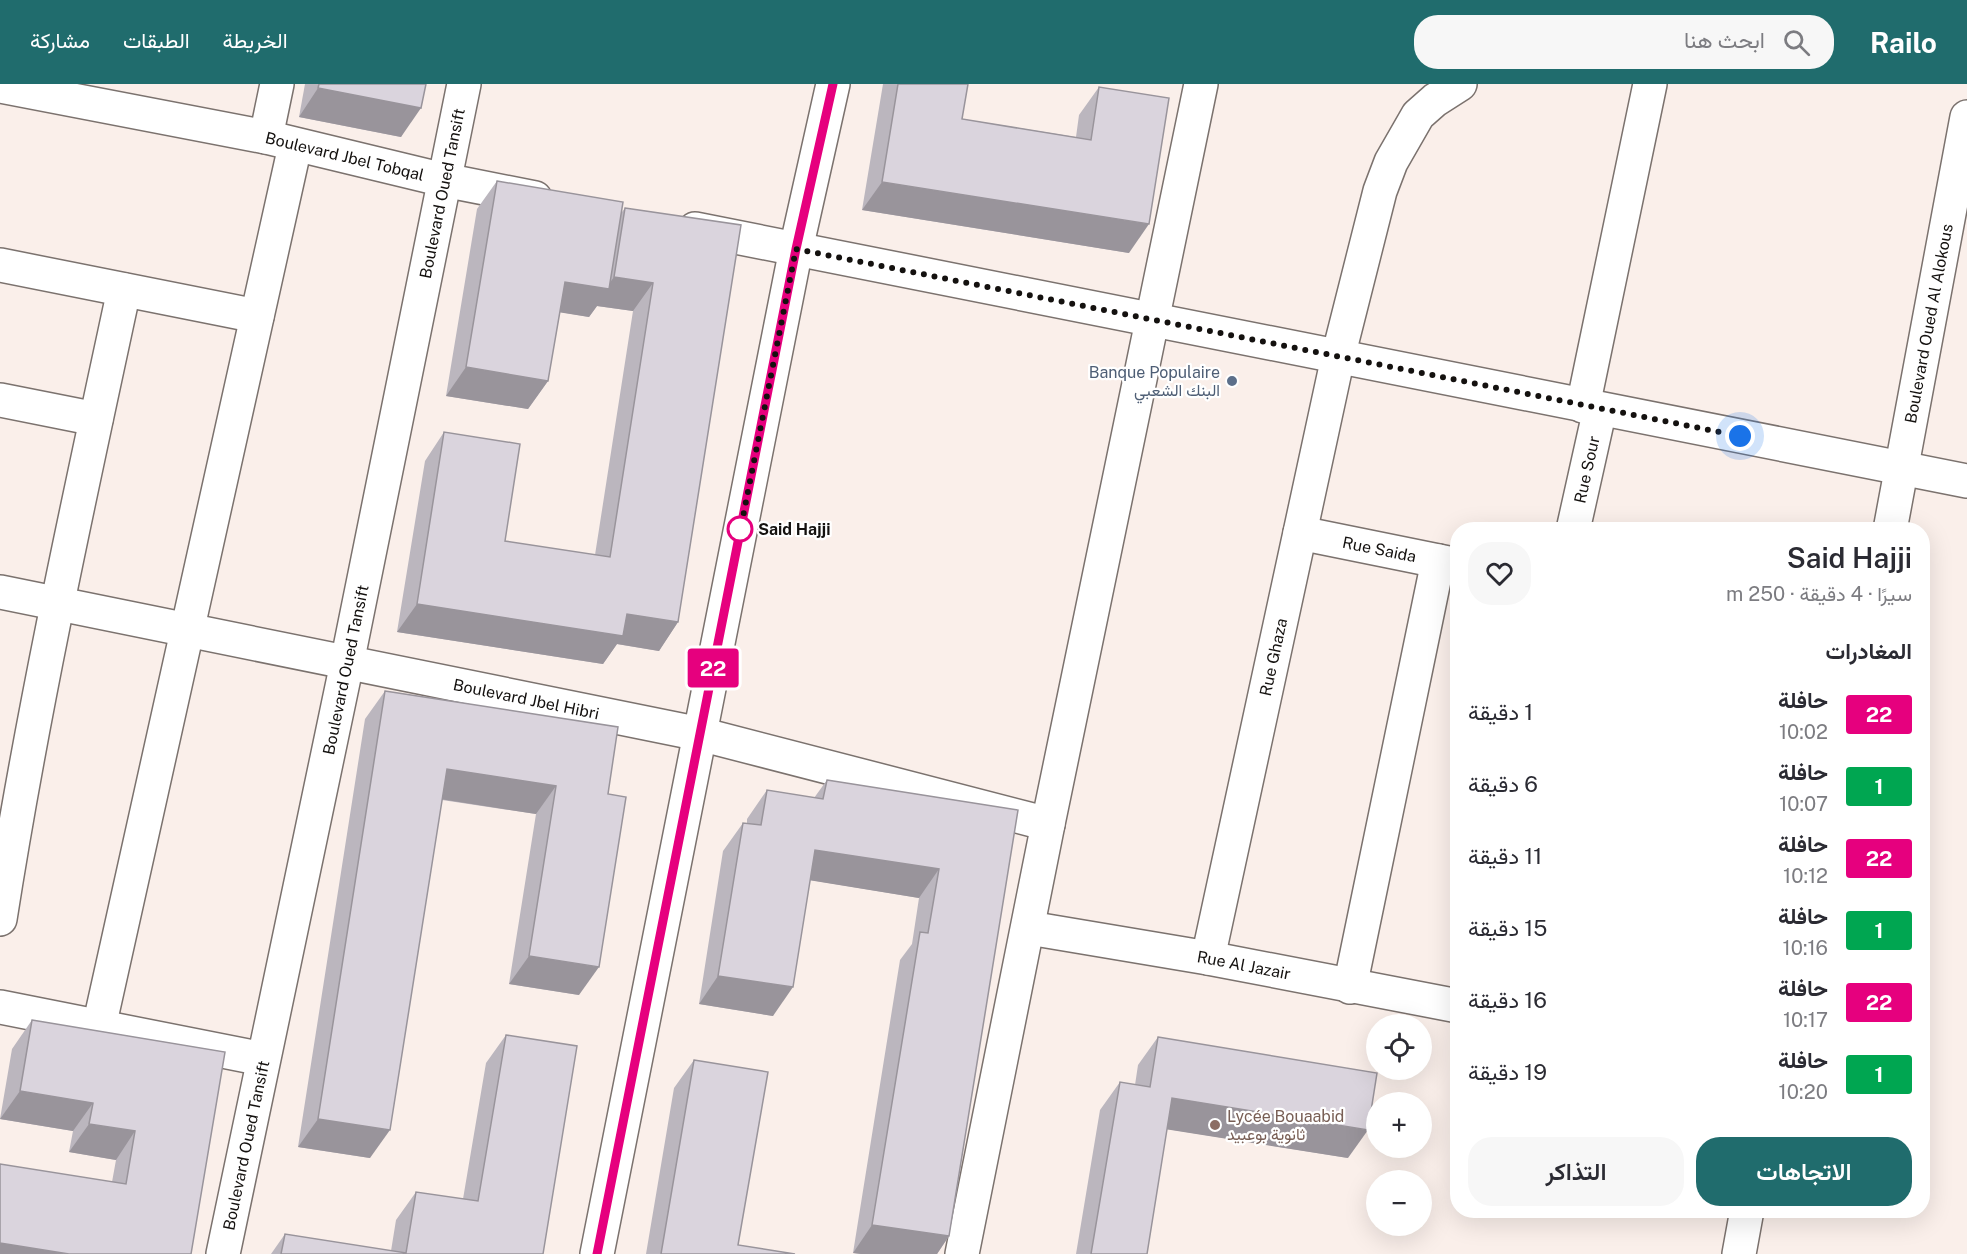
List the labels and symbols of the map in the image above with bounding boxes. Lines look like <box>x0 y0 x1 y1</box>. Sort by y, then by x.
street label: Boulevard Oued Tansift <box>415 107 468 280</box>
street label: Boulevard Jbel Tobqal <box>264 128 426 184</box>
street label: Boulevard Oued Al Alokous <box>1901 222 1956 425</box>
place label: Banque Populaire البنك الشعبي <box>1089 363 1220 404</box>
marker: Banque Populaire البنك الشعبي <box>1225 374 1239 388</box>
your location <box>1725 421 1755 451</box>
street label: Rue Sour <box>1570 434 1603 505</box>
marker: Said Hajji <box>727 516 753 542</box>
place label: Said Hajji <box>758 520 831 539</box>
street label: Rue Saida <box>1341 532 1418 566</box>
street label: Boulevard Oued Tansift <box>319 583 372 756</box>
street label: Rue Ghaza <box>1255 616 1291 698</box>
line badge: 22 <box>686 648 740 688</box>
street label: Boulevard Jbel Hibri <box>452 675 601 723</box>
street label: Rue Al Jazair <box>1196 947 1292 983</box>
street label: Boulevard Oued Tansift <box>219 1059 273 1232</box>
place label: Lycée Bouaabid ثانوية بوعبيد <box>1227 1107 1344 1145</box>
marker: Lycée Bouaabid ثانوية بوعبيد <box>1208 1118 1222 1132</box>

